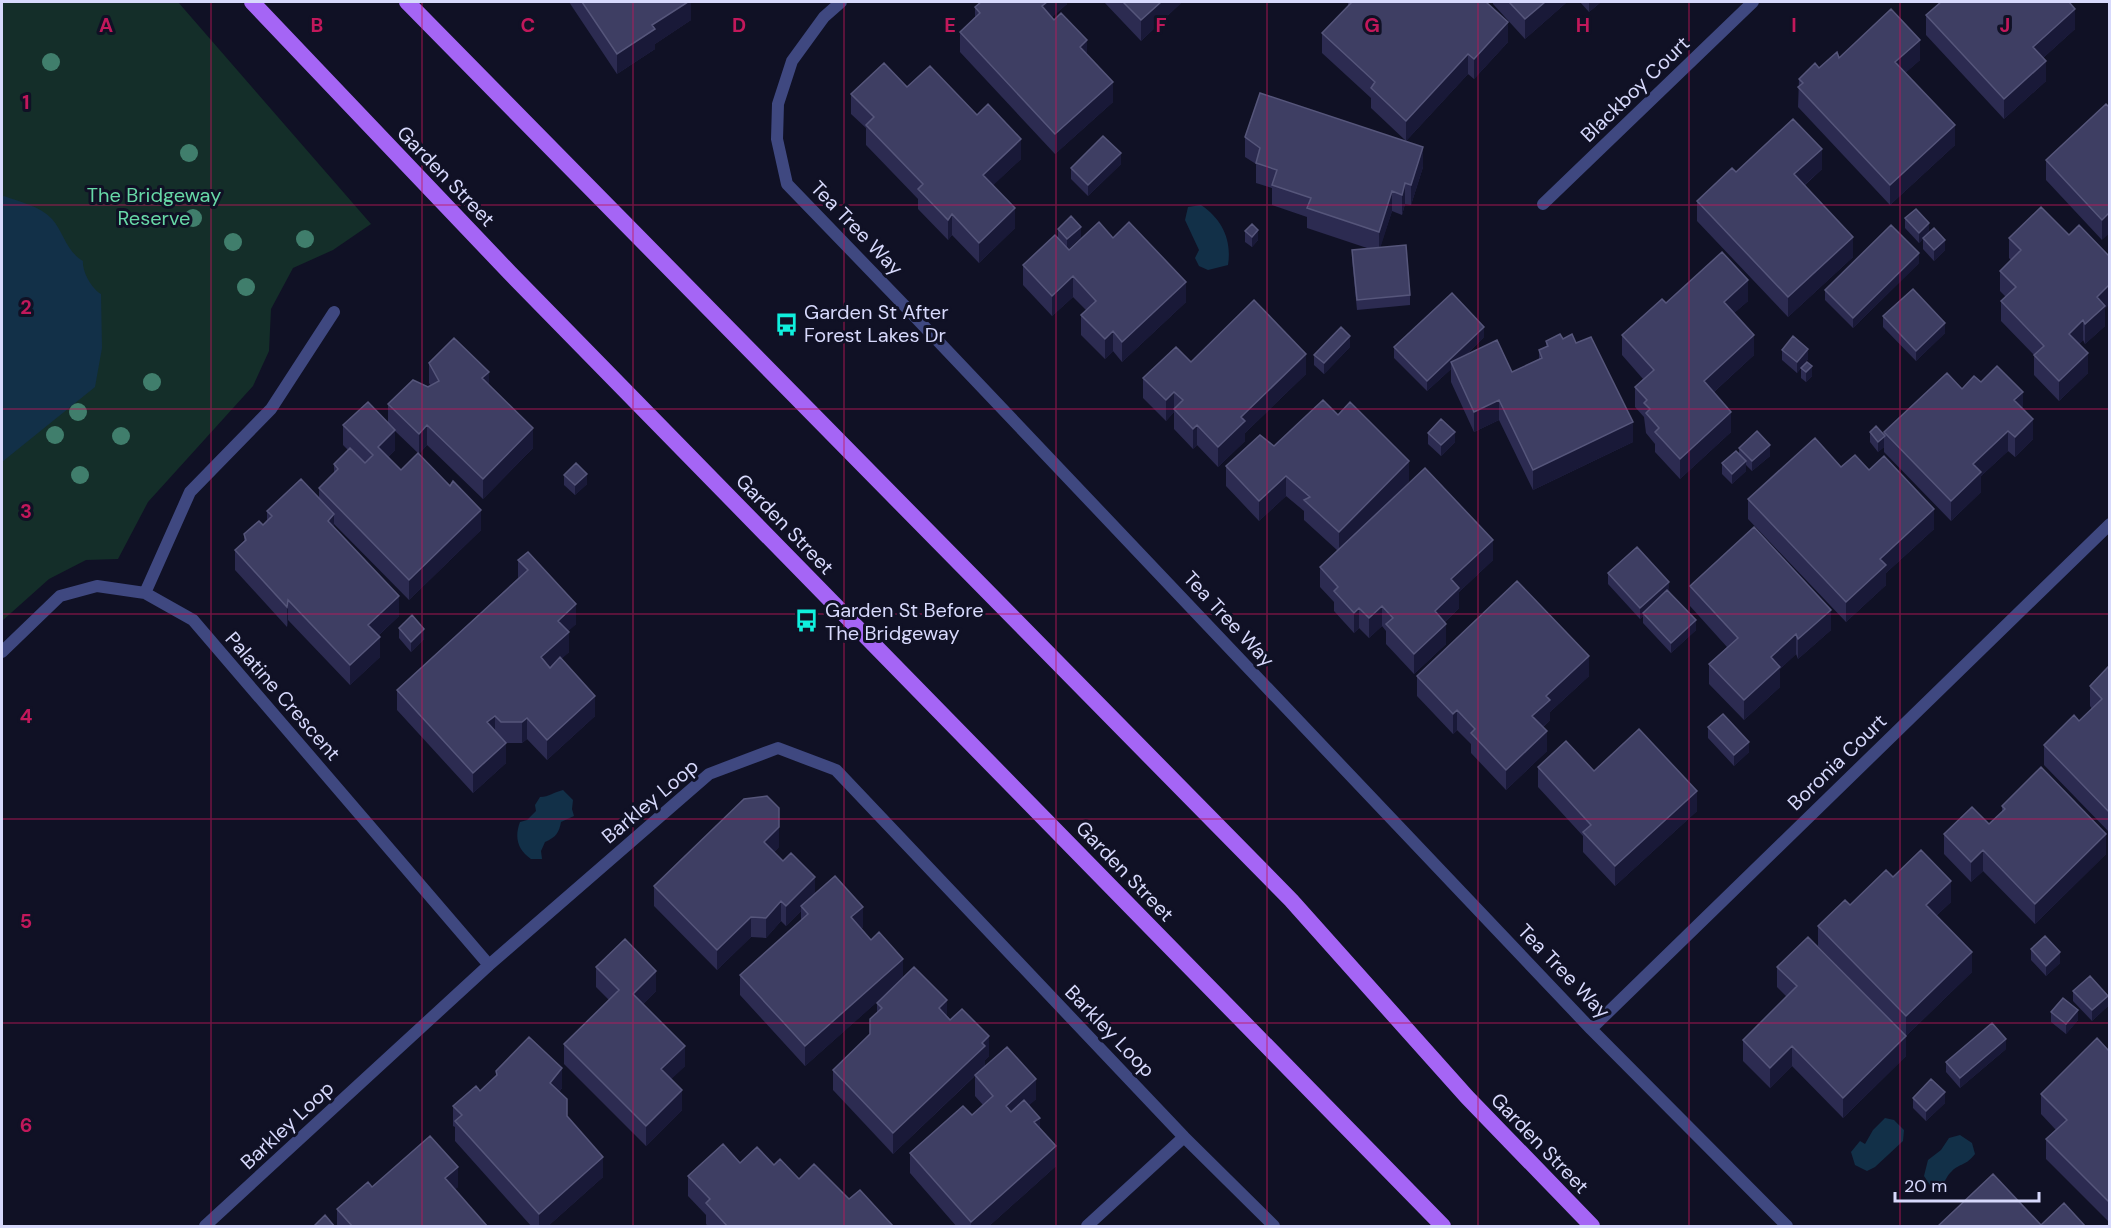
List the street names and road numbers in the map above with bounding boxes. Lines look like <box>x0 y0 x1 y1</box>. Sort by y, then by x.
street label: Blackboy Court <box>1575 30 1695 148</box>
street label: Garden Street <box>391 120 501 232</box>
street label: Tea Tree Way <box>805 175 909 281</box>
street label: Garden Street <box>730 468 840 580</box>
street label: Tea Tree Way <box>1178 565 1280 673</box>
street label: Palatine Crescent <box>220 626 346 766</box>
street label: Boronia Court <box>1782 708 1892 816</box>
street label: Barkley Loop <box>596 753 704 849</box>
street label: Garden Street <box>1070 815 1180 927</box>
street label: Tea Tree Way <box>1512 918 1616 1024</box>
street label: Barkley Loop <box>1059 979 1161 1083</box>
street label: Barkley Loop <box>235 1075 339 1175</box>
street label: Garden Street <box>1485 1087 1595 1199</box>

